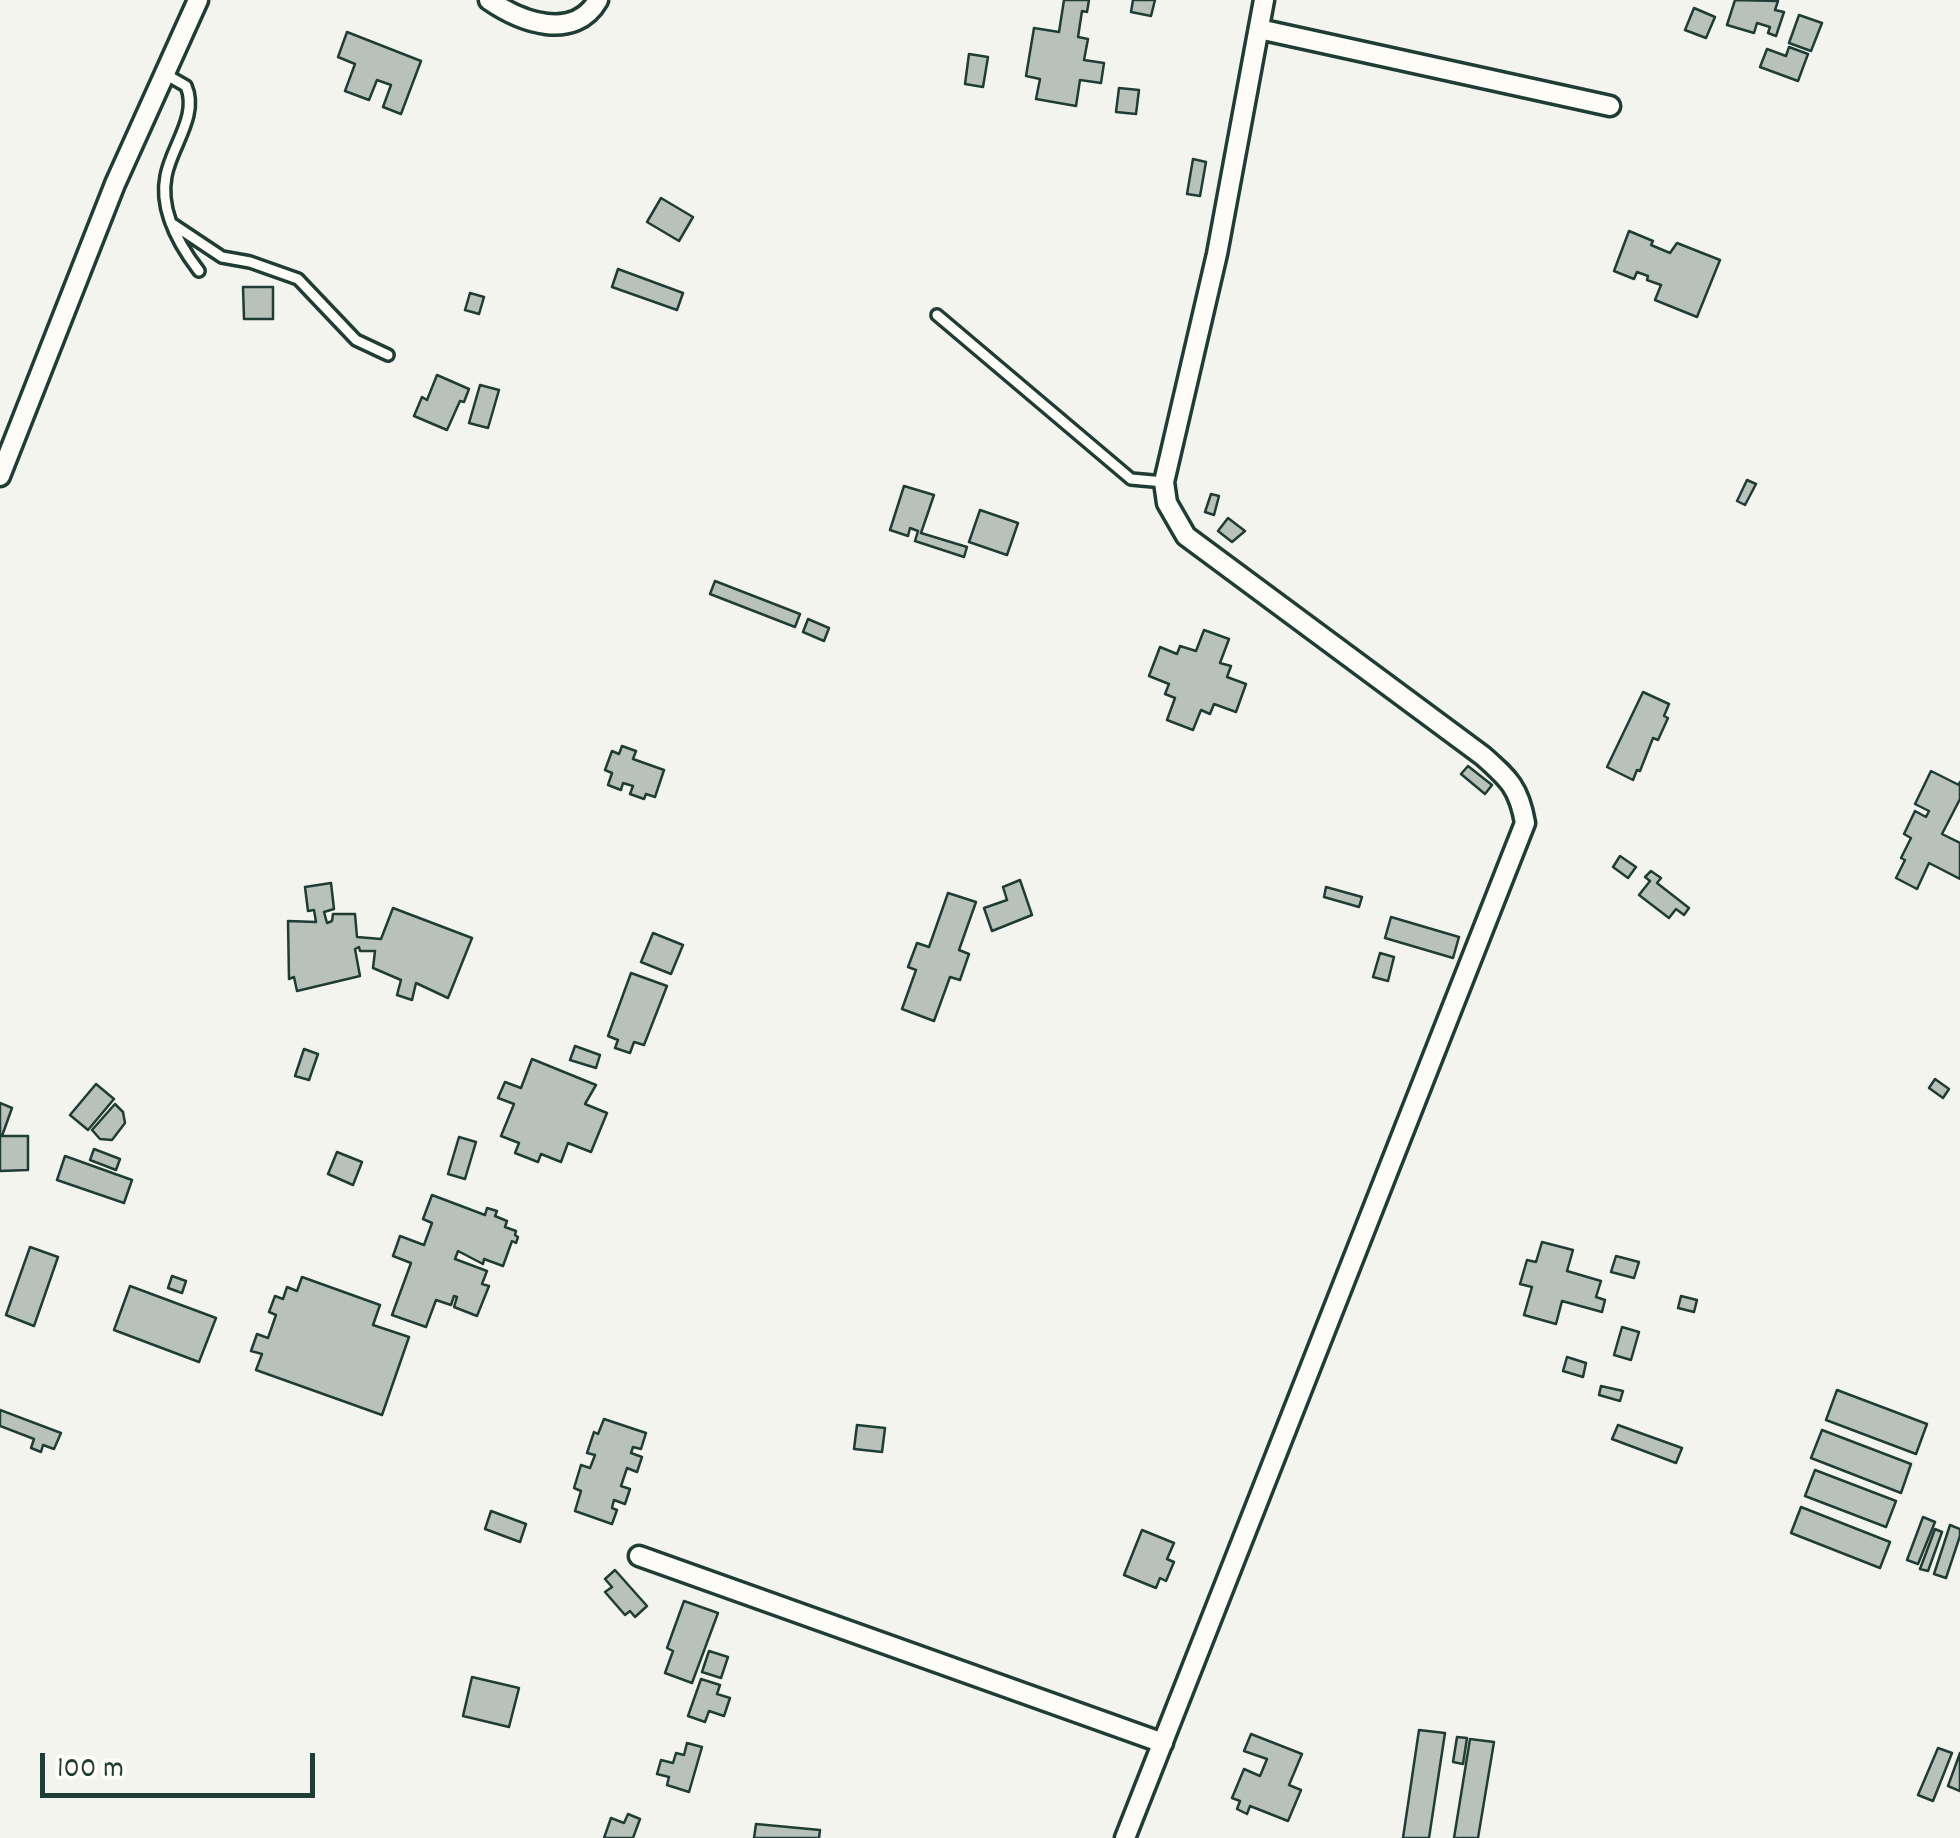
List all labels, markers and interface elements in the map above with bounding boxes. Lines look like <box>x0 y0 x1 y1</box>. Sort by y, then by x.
scale bar <box>45 1733 320 1795</box>
text: 100 m <box>57 1749 124 1792</box>

